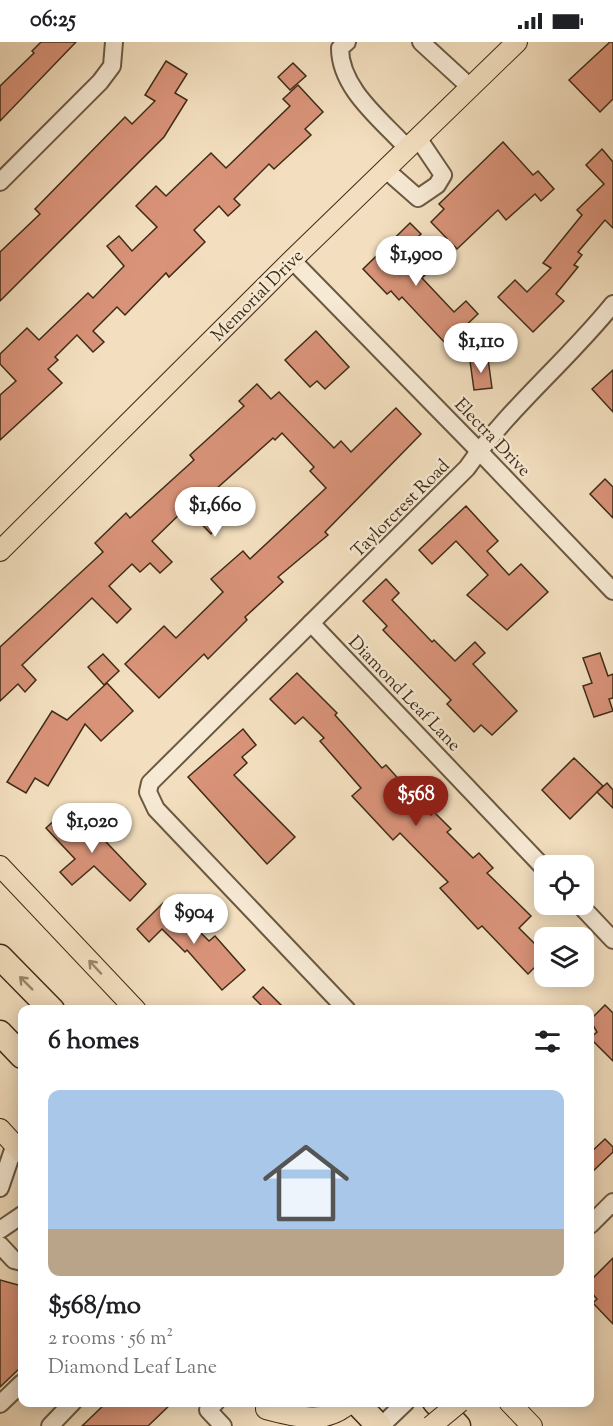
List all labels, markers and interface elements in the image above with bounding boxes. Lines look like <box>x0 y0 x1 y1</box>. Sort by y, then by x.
text: 06:25 <box>30 5 76 37</box>
pin: $1,900 <box>367 236 465 287</box>
text: $1,900 <box>390 241 442 270</box>
street label: Memorial Drive <box>206 244 311 349</box>
pin: $1,110 <box>432 323 530 374</box>
text: $1,110 <box>458 328 504 357</box>
street label: Electra Drive <box>447 393 536 484</box>
street label: Taylorcrest Road <box>346 454 457 565</box>
pin: $1,660 <box>166 487 264 538</box>
text: $1,660 <box>189 492 241 521</box>
street label: Diamond Leaf Lane <box>341 631 466 758</box>
pin: $568 <box>380 776 452 827</box>
text: $568 <box>397 781 435 810</box>
pin: $1,020 <box>43 803 141 854</box>
text: $1,020 <box>66 808 118 837</box>
map controls <box>534 855 594 987</box>
button: locate <box>534 855 594 915</box>
pin: $904 <box>158 894 230 945</box>
text: $904 <box>174 899 214 928</box>
button: layers <box>534 927 594 987</box>
one-way arrow <box>89 960 103 975</box>
one-way arrow <box>19 976 33 991</box>
text: 6 homes <box>48 1023 139 1060</box>
icon: filters <box>531 1025 564 1058</box>
icon: home <box>252 1129 360 1237</box>
text: $568/mo <box>48 1288 141 1325</box>
text: 2 rooms · 56 m² <box>48 1325 173 1354</box>
text: Diamond Leaf Lane <box>48 1354 217 1383</box>

